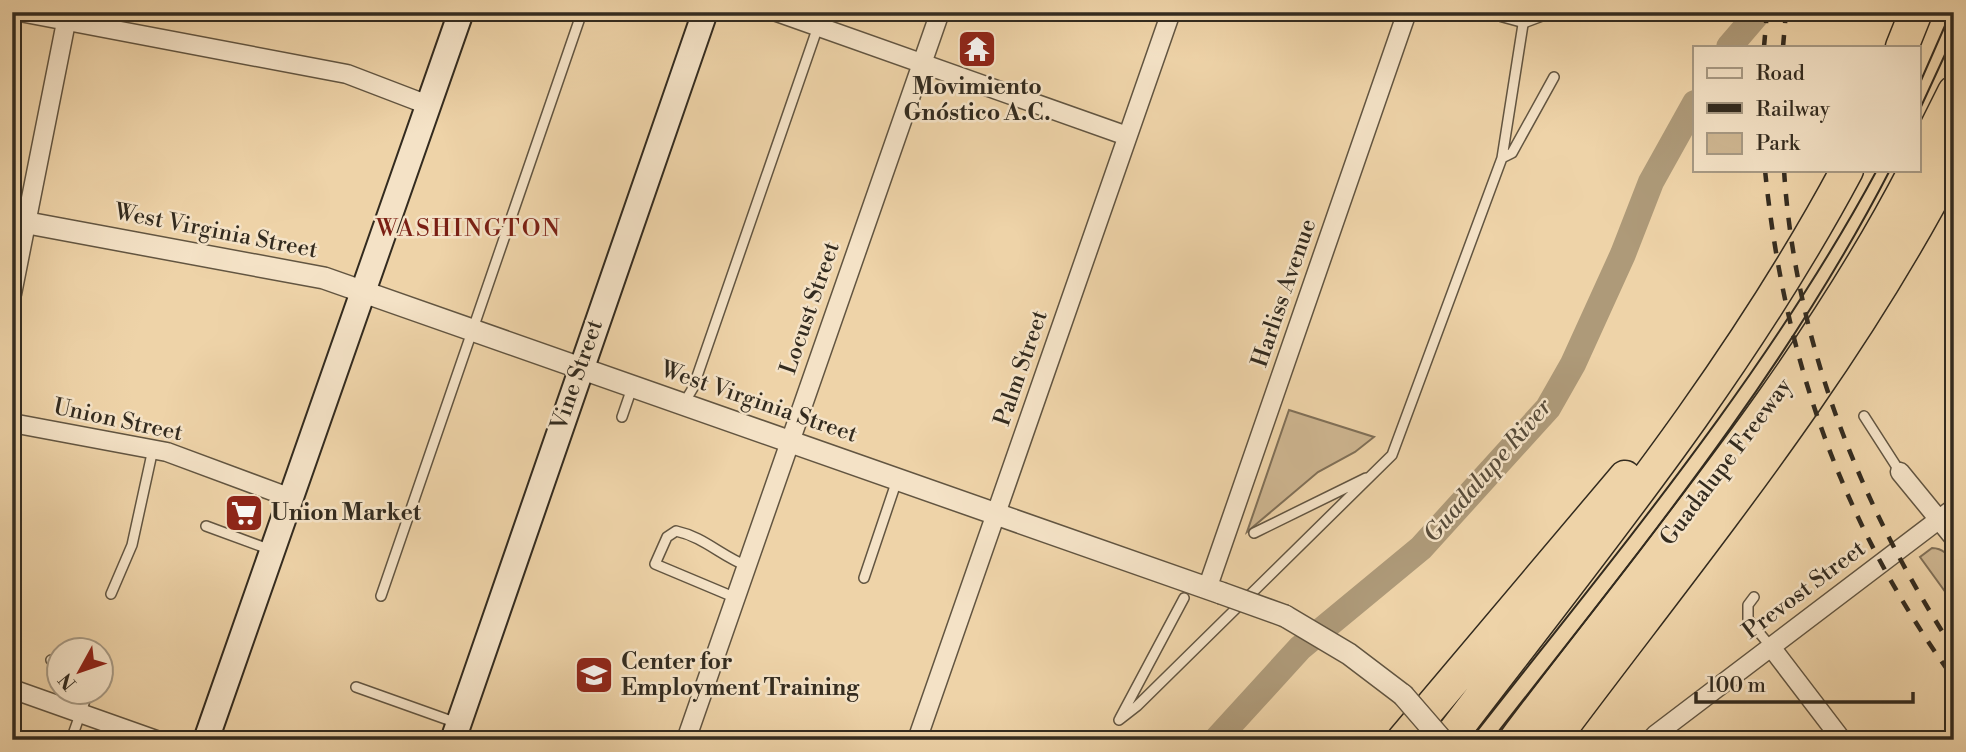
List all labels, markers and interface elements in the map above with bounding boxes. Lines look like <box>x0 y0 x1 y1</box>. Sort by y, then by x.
temple icon: Movimiento Gnóstico A.C. <box>956 28 998 70</box>
legend <box>1693 46 1920 172</box>
text: Road <box>1756 61 1805 87</box>
place label: Movimiento Gnóstico A.C. <box>903 73 1051 127</box>
text: Railway <box>1756 97 1831 123</box>
text: Park <box>1756 131 1801 157</box>
street label: West Virginia Street <box>111 197 320 264</box>
district label: WASHINGTON <box>375 214 562 244</box>
street label: Harliss Avenue <box>1246 215 1322 371</box>
street label: Locust Street <box>774 238 846 378</box>
street label: Palm Street <box>988 307 1054 429</box>
street label: Vine Street <box>545 316 609 435</box>
street label: West Virginia Street <box>656 355 861 449</box>
street label: Guadalupe Freeway <box>1654 372 1799 551</box>
water label: Guadalupe River <box>1417 392 1559 549</box>
street label: Union Street <box>51 393 185 447</box>
supermarket icon: Union Market <box>223 492 265 534</box>
place label: Union Market <box>271 499 422 527</box>
street label: Prevost Street <box>1737 535 1871 645</box>
north arrow <box>46 636 116 706</box>
place label: Center for Employment Training <box>621 648 860 702</box>
school or university icon: Center for Employment Training <box>573 654 615 696</box>
scale bar <box>1696 661 1913 705</box>
text: N <box>54 668 82 695</box>
text: 100 m <box>1707 673 1766 699</box>

